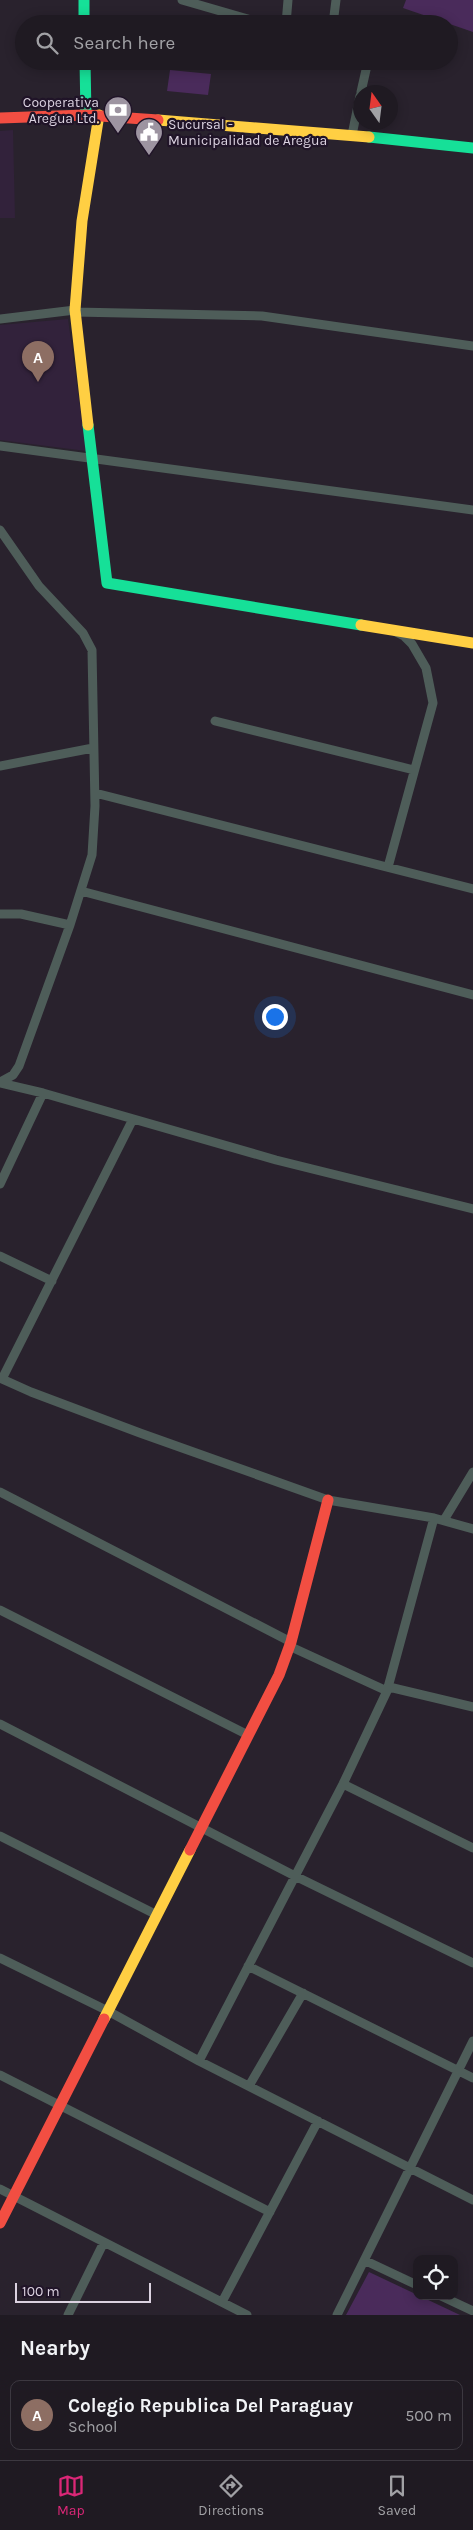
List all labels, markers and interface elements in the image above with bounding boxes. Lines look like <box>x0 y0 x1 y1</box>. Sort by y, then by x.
search box <box>15 15 458 70</box>
icon: search <box>33 29 61 57</box>
text: Search here <box>73 32 175 54</box>
north arrow <box>353 85 398 130</box>
place label: Cooperativa Aregua Ltd. <box>23 94 99 127</box>
bank icon: Cooperativa Aregua Ltd. <box>103 95 133 134</box>
place label: Sucursal - Municipalidad de Aregua <box>168 116 327 149</box>
public building icon: Sucursal - Municipalidad de Aregua <box>134 117 164 156</box>
pin: A <box>22 341 54 382</box>
your location <box>262 1004 288 1030</box>
map controls <box>413 2255 458 2300</box>
button: locate <box>413 2255 458 2300</box>
scale bar <box>15 2280 151 2303</box>
text: 100 m <box>22 2283 60 2300</box>
text: Nearby <box>20 2336 90 2360</box>
text: Colegio Republica Del Paraguay <box>68 2395 353 2417</box>
text: A <box>32 2406 42 2425</box>
text: 500 m <box>405 2406 452 2425</box>
text: School <box>68 2417 118 2436</box>
tab: Map <box>57 2472 85 2519</box>
tab: Directions <box>198 2472 264 2519</box>
tab: Saved <box>378 2472 416 2519</box>

